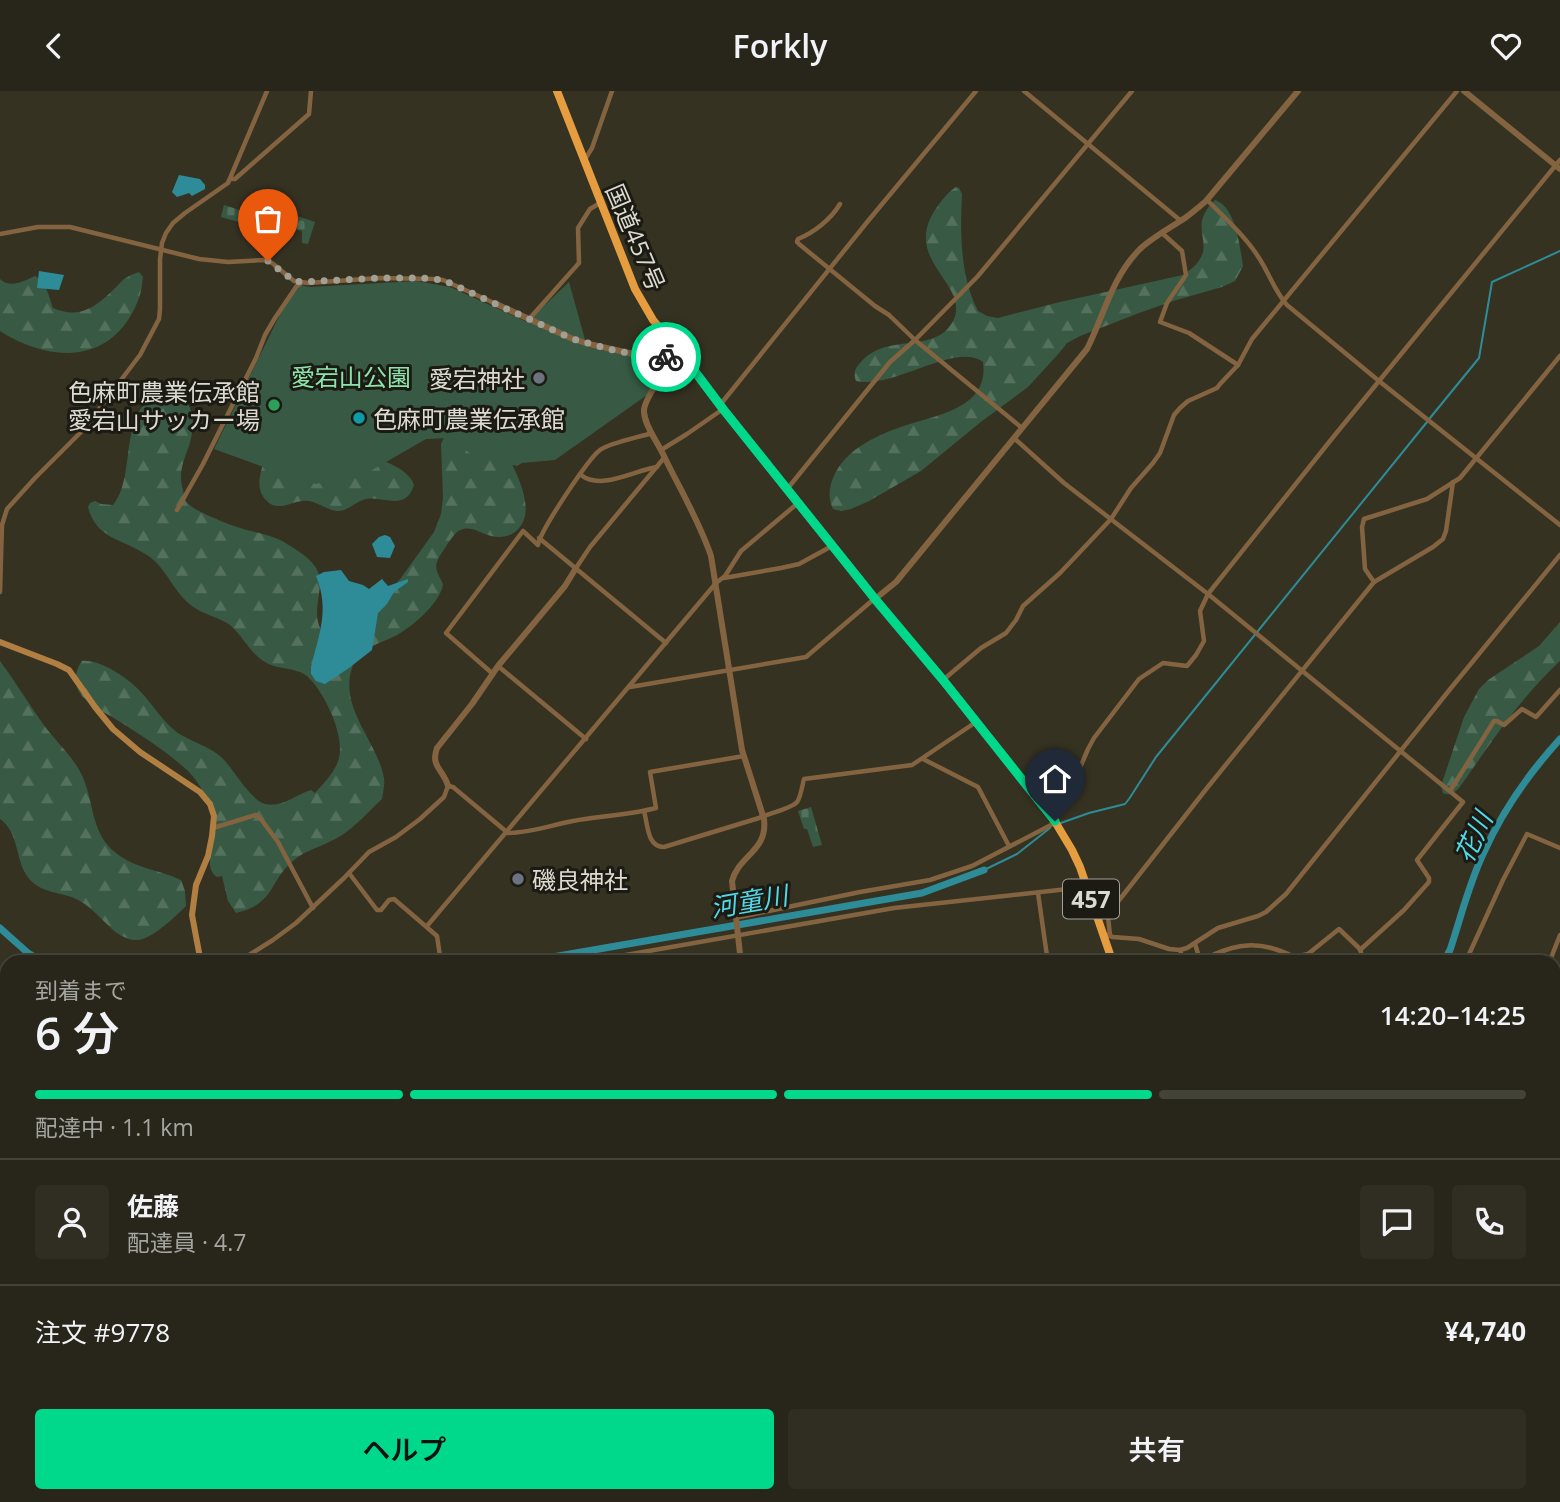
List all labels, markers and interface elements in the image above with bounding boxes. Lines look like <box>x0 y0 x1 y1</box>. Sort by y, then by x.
text: Forkly <box>733 24 827 67</box>
icon: back <box>35 27 73 65</box>
icon: heart <box>1487 27 1525 65</box>
street label: 国道457号 <box>599 178 673 296</box>
pin <box>238 189 298 261</box>
icon: bag <box>249 200 287 238</box>
courier <box>631 322 701 392</box>
icon: bike <box>647 338 685 376</box>
park label: 愛宕山公園 <box>291 360 411 393</box>
place label: 愛宕神社 <box>429 362 525 395</box>
marker: 愛宕神社 <box>531 370 547 386</box>
place label: 色麻町農業伝承館 愛宕山サッカー場 <box>68 375 260 436</box>
marker: 色麻町農業伝承館 愛宕山サッカー場 <box>266 397 282 413</box>
place label: 色麻町農業伝承館 <box>373 402 565 435</box>
marker: 色麻町農業伝承館 <box>351 410 367 426</box>
pin <box>1025 749 1085 821</box>
icon: home <box>1036 760 1074 798</box>
water label: 花川 <box>1446 803 1502 868</box>
place label: 磯良神社 <box>532 863 628 896</box>
marker: 磯良神社 <box>510 871 526 887</box>
water label: 河童川 <box>707 876 793 926</box>
road number: 457 <box>1063 879 1119 919</box>
text: 到着まで <box>35 974 127 1006</box>
text: 14:20–14:25 <box>1380 997 1526 1033</box>
text: 6 分 <box>35 1001 119 1063</box>
text: 配達中 · 1.1 km <box>35 1111 194 1143</box>
button: person <box>35 1185 109 1259</box>
button: chat <box>1360 1185 1434 1259</box>
button: phone <box>1452 1185 1526 1259</box>
text: 佐藤 <box>127 1188 179 1224</box>
text: 配達員 · 4.7 <box>127 1226 246 1258</box>
text: ¥4,740 <box>1444 1313 1526 1349</box>
text: 注文 #9778 <box>35 1314 170 1350</box>
button: ヘルプ <box>35 1409 774 1489</box>
button: 共有 <box>788 1409 1526 1489</box>

